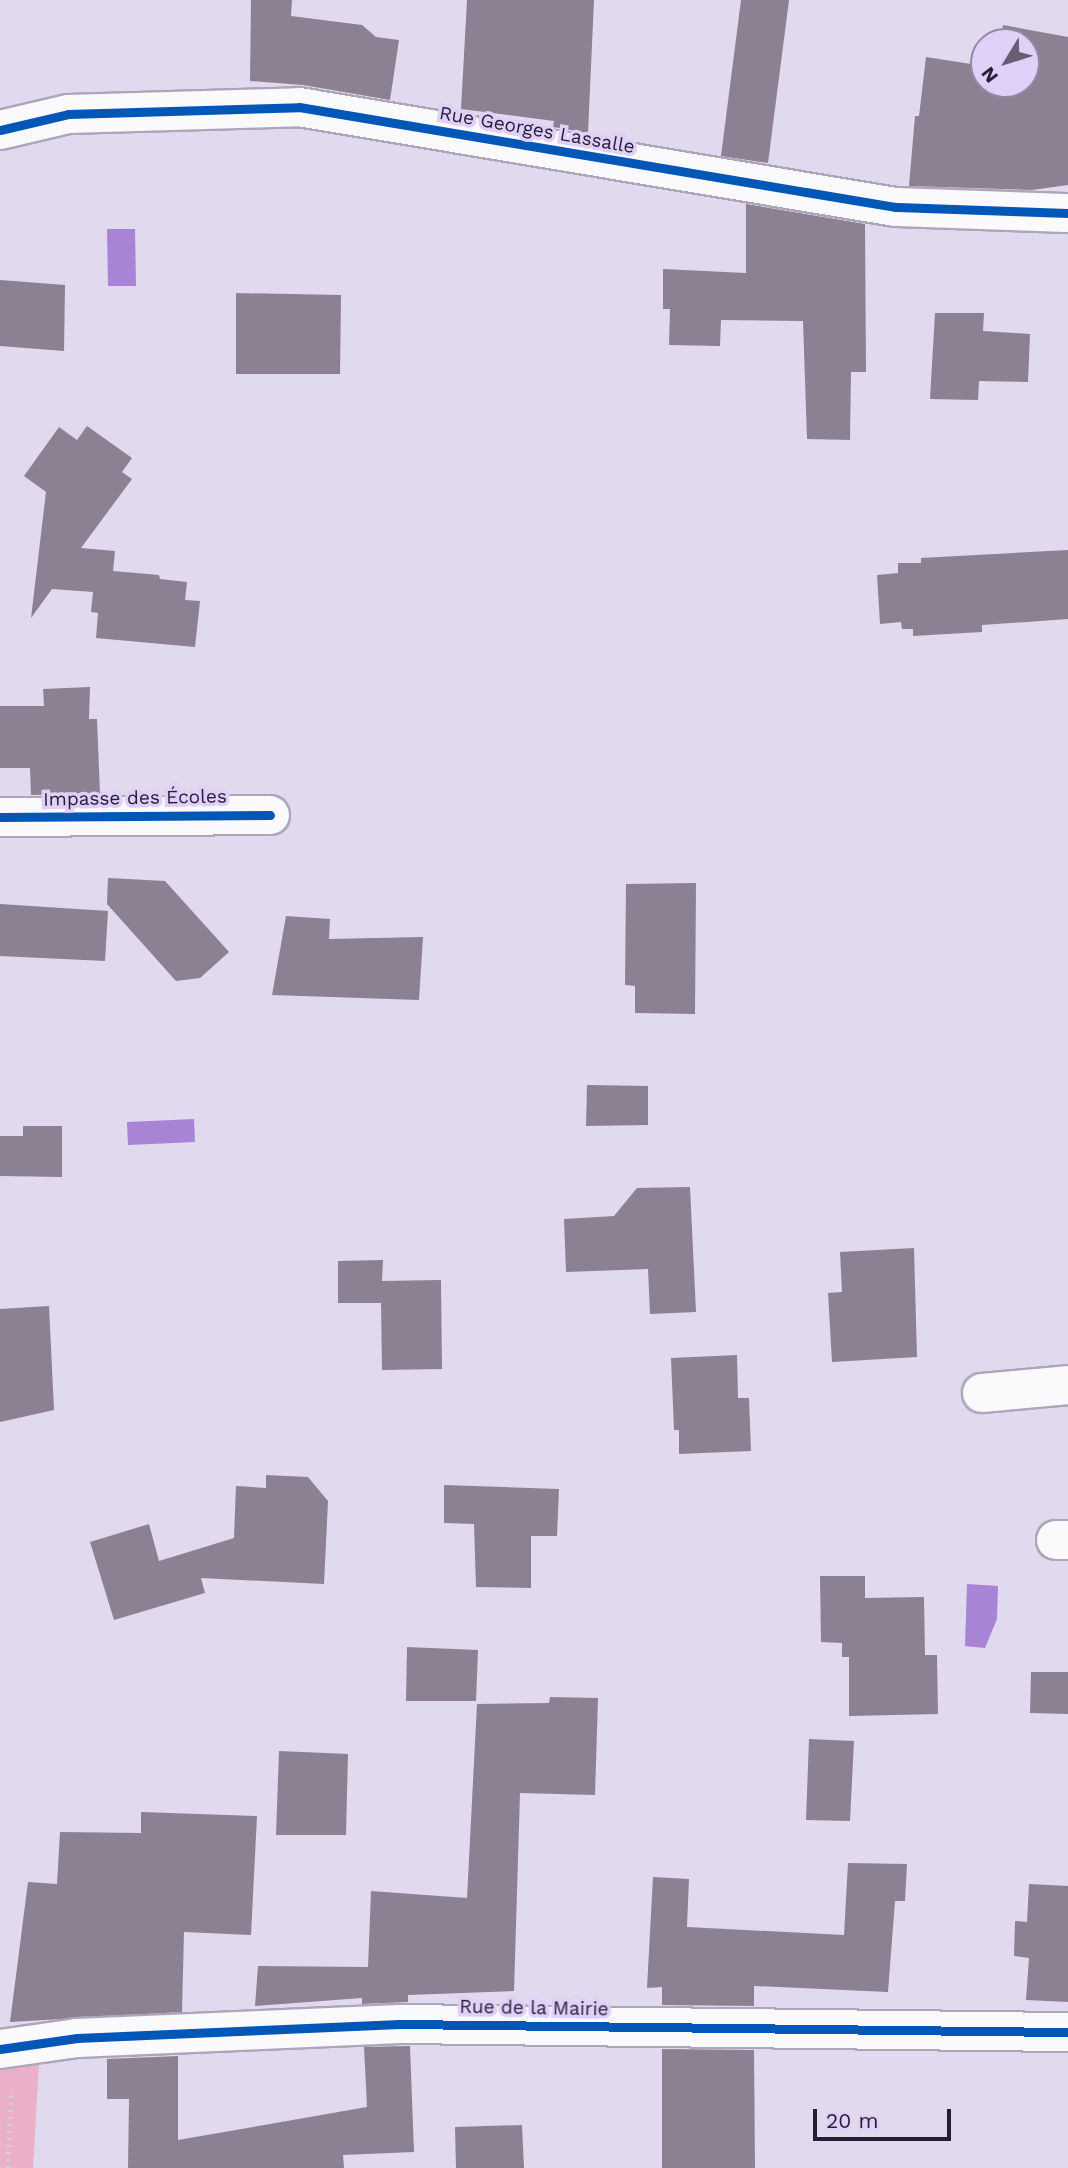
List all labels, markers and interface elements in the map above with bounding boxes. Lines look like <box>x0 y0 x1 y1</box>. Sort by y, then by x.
north arrow <box>970 28 1040 98</box>
text: N <box>976 62 1003 88</box>
street label: Rue Georges Lassalle <box>438 102 636 158</box>
street label: Impasse des Écoles <box>43 785 227 811</box>
street label: Rue de la Mairie <box>459 1995 609 2021</box>
scale bar <box>816 2094 954 2138</box>
text: 20 m <box>826 2108 878 2133</box>

